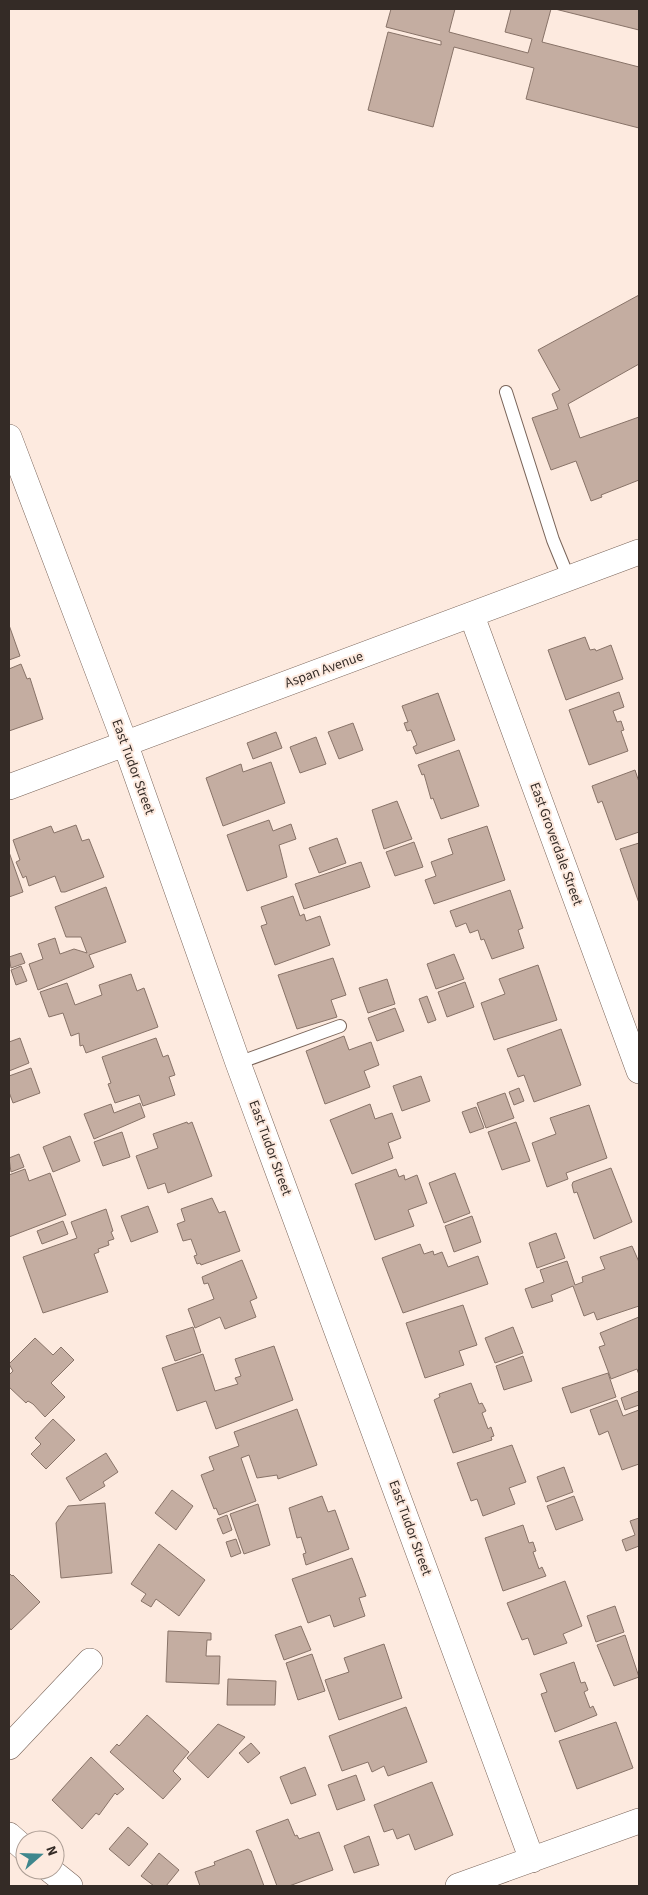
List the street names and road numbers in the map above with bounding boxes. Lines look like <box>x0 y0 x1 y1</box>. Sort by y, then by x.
street label: Aspan Avenue <box>282 647 366 693</box>
street label: East Tudor Street <box>106 717 160 818</box>
street label: East Groverdale Street <box>524 780 588 909</box>
street label: East Tudor Street <box>243 1098 297 1199</box>
street label: East Tudor Street <box>383 1478 437 1579</box>

